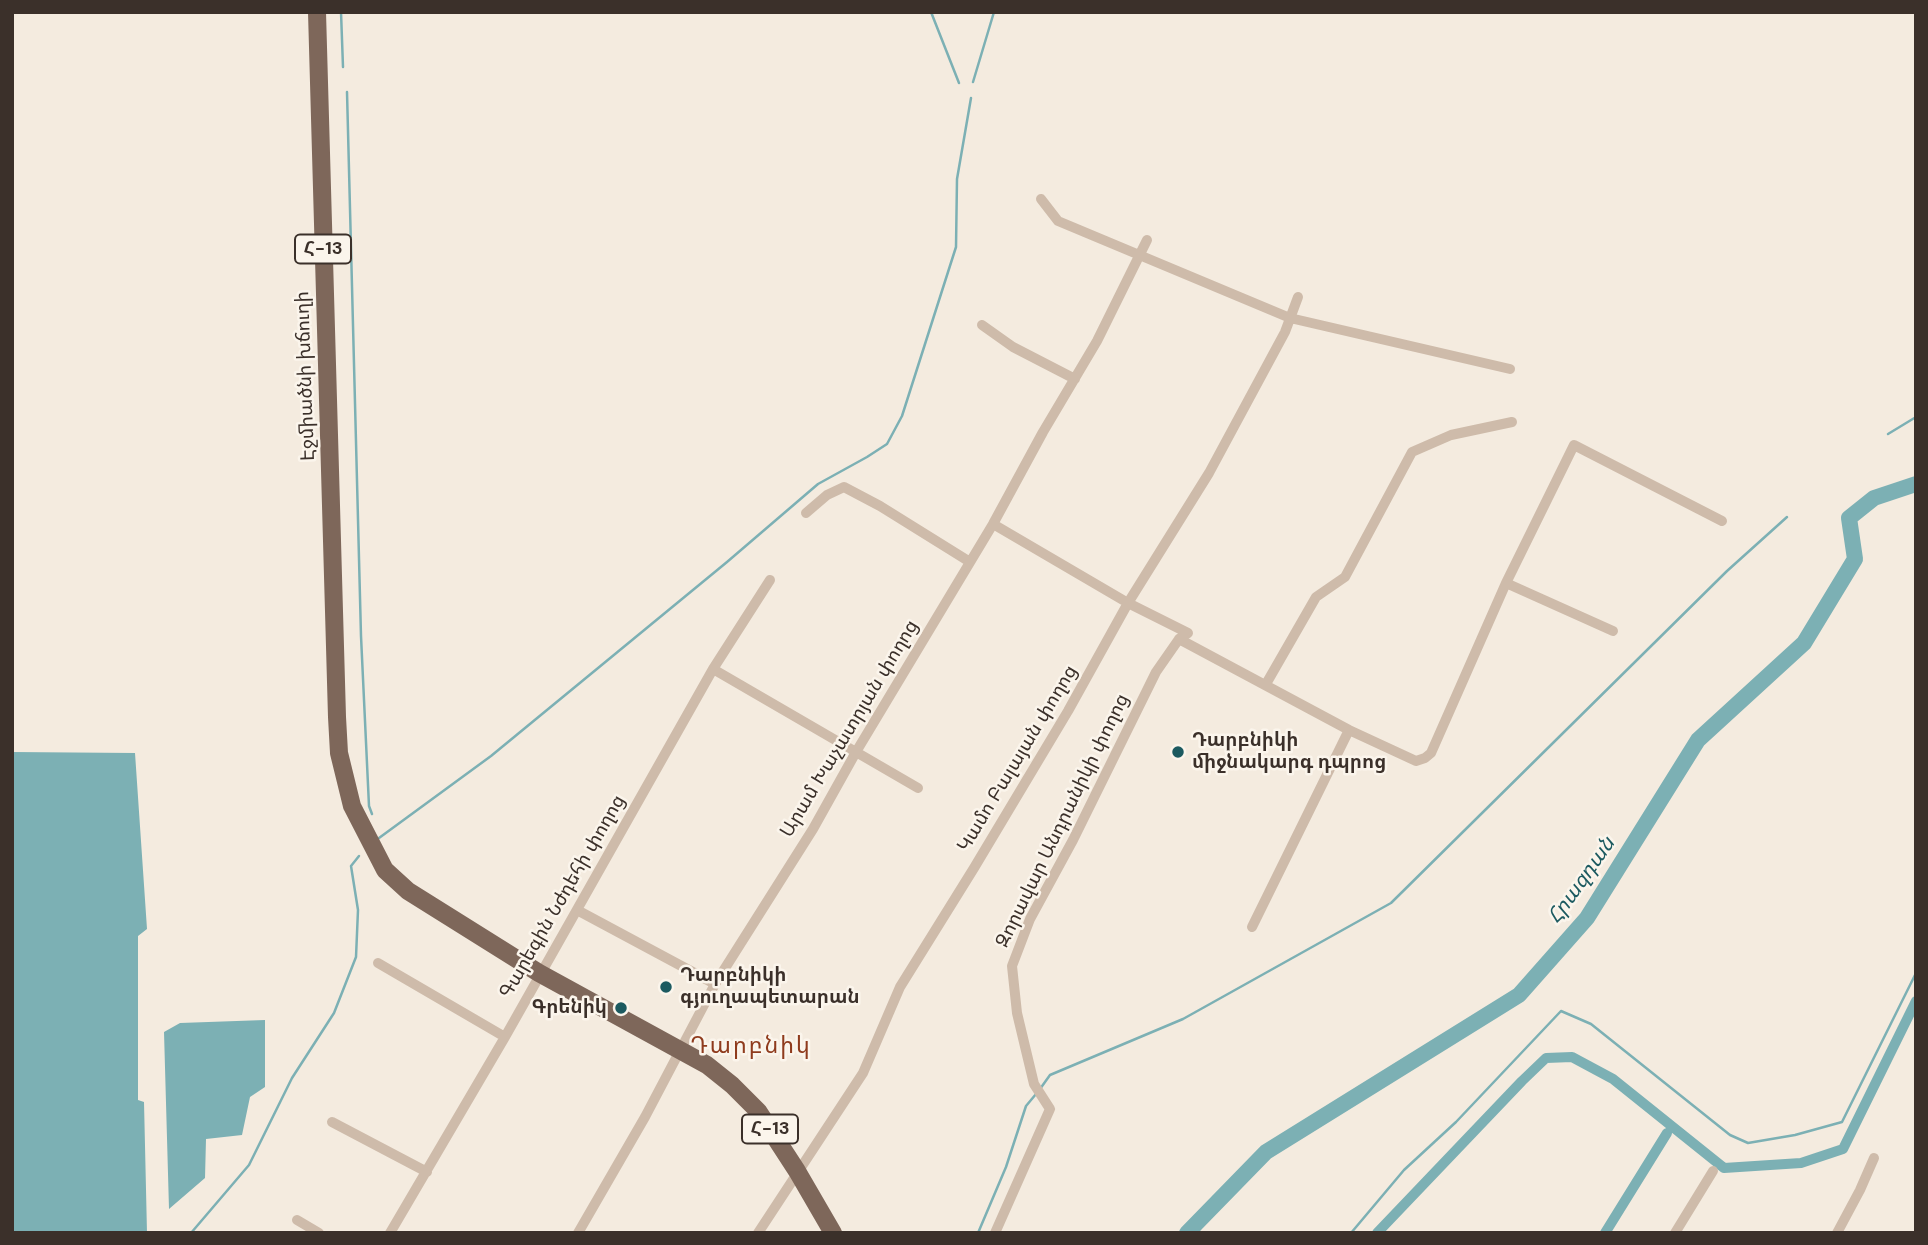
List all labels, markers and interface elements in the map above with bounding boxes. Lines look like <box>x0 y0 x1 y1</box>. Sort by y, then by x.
road number: Հ-13 <box>295 234 351 264</box>
street label: Էջմիածնի խճուղի <box>292 291 320 461</box>
street label: Արամ Խաչատրյան փողոց <box>776 616 924 842</box>
street label: Կամո Բալայան փողոց <box>953 662 1083 856</box>
street label: Զորավար Անդրանիկի փողոց <box>992 690 1134 952</box>
place label: Դարբնիկի միջնակարգ դպրոց <box>1192 730 1386 774</box>
marker: Դարբնիկի միջնակարգ դպրոց <box>1170 744 1186 760</box>
street label: Գարեգին Նժդեհի փողոց <box>495 791 631 1003</box>
water label: Հրազդան <box>1543 833 1621 929</box>
place label: Դարբնիկի գյուղապետարան <box>680 965 860 1009</box>
marker: Դարբնիկի գյուղապետարան <box>658 979 674 995</box>
place label: Գրենիկ <box>531 997 607 1019</box>
marker: Գրենիկ <box>613 1000 629 1016</box>
district label: Դարբնիկ <box>691 1033 811 1061</box>
road number: Հ-13 <box>742 1114 798 1144</box>

